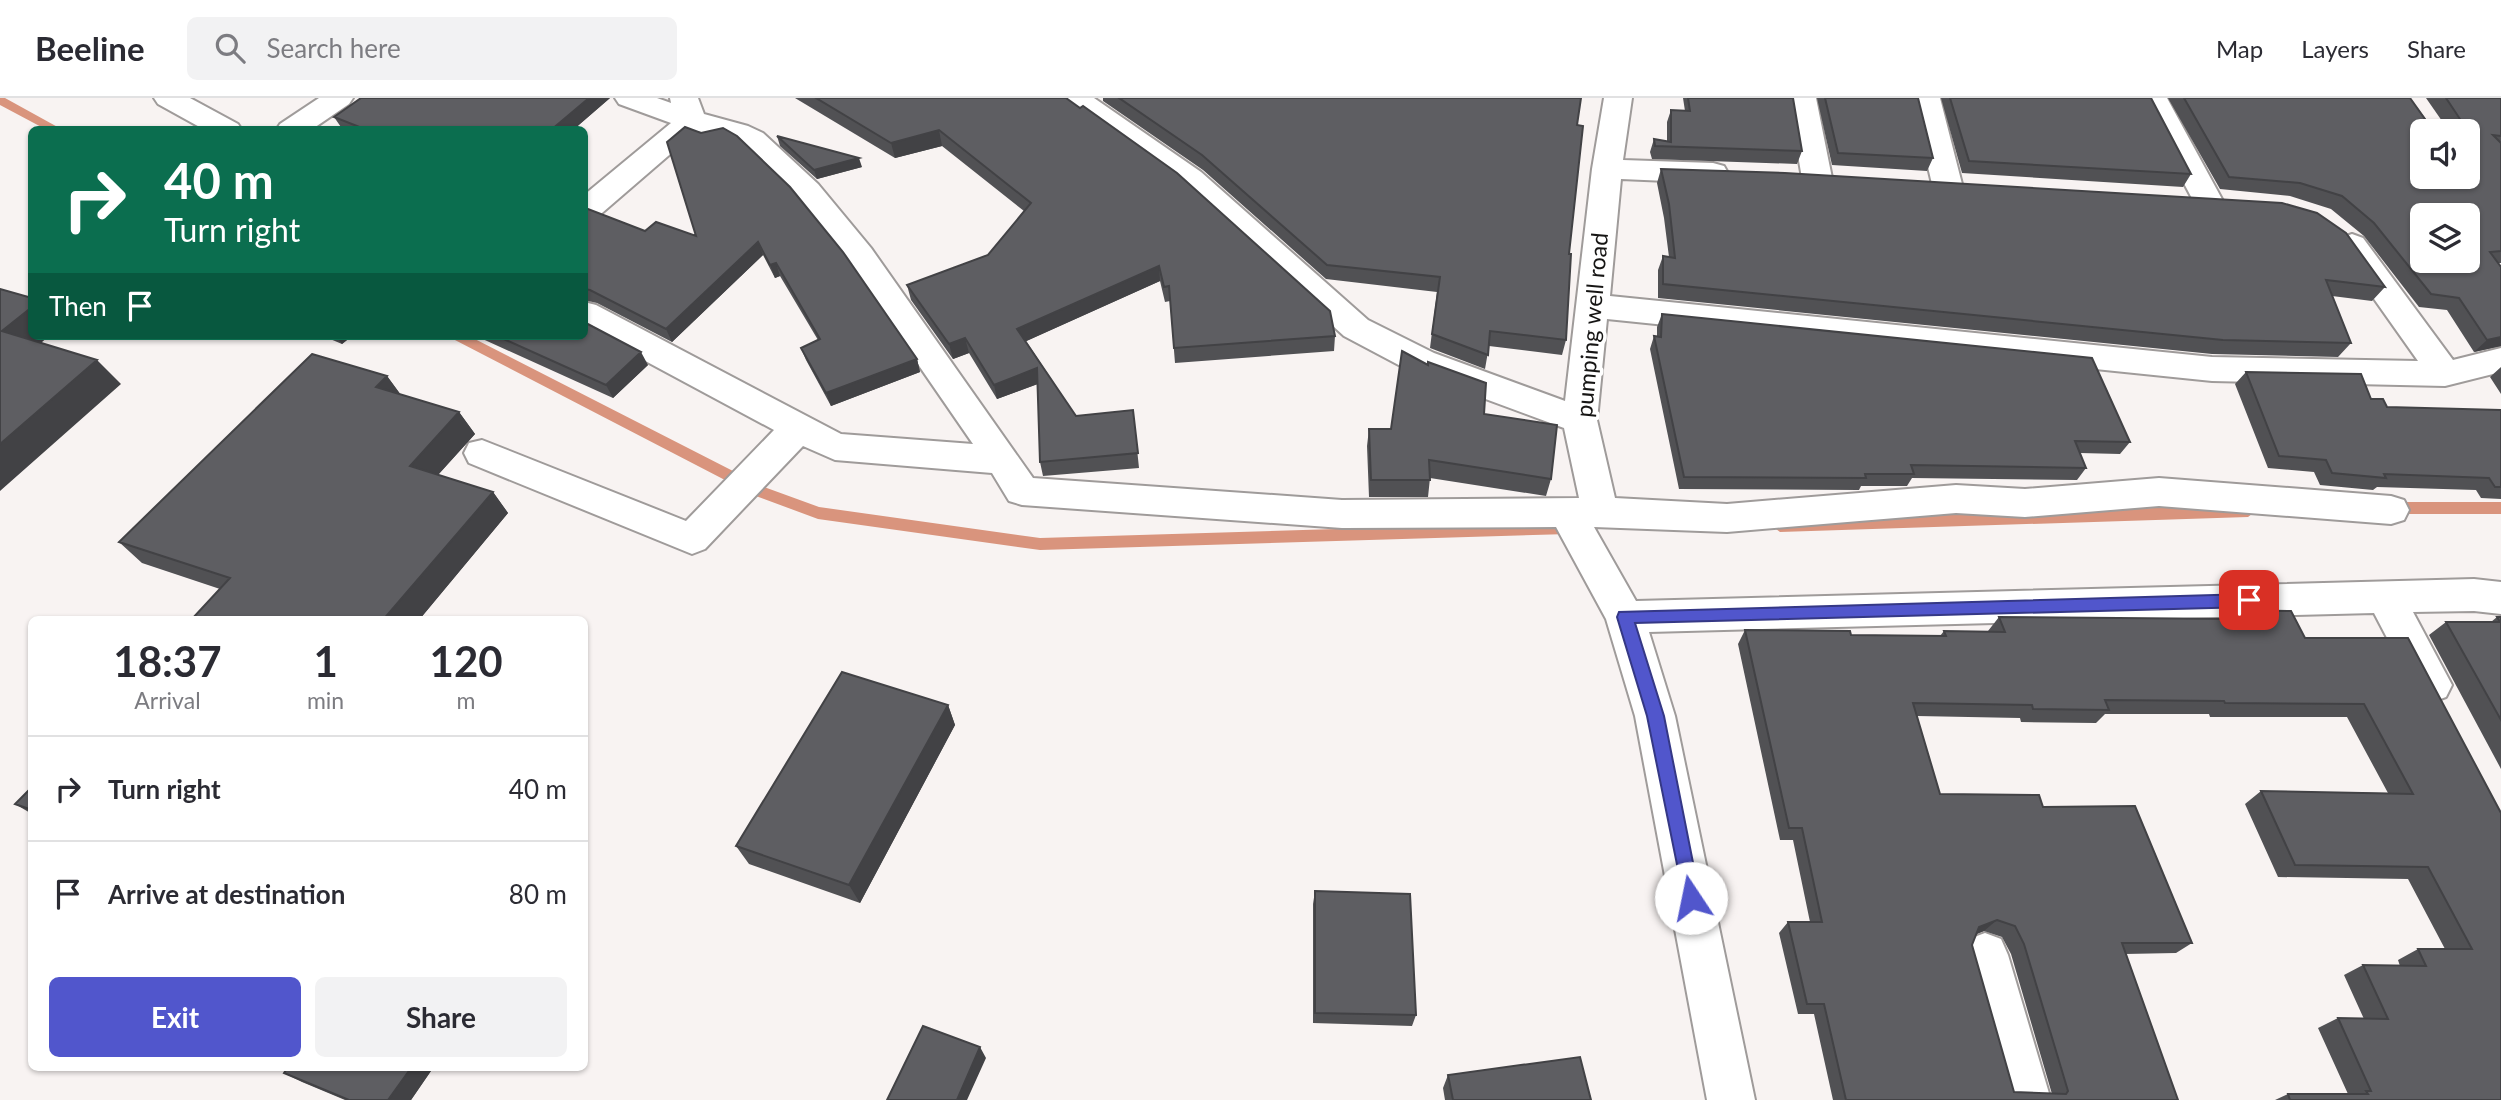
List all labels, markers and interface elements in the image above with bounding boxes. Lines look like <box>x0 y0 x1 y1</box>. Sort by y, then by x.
search box <box>187 17 677 80</box>
text: Beeline <box>35 28 145 68</box>
icon: search <box>211 29 249 67</box>
text: Search here <box>267 32 401 64</box>
text: Map <box>2216 34 2263 63</box>
text: Layers <box>2301 34 2369 63</box>
text: Share <box>2407 34 2466 63</box>
map controls <box>2410 119 2480 273</box>
button: sound <box>2410 119 2480 189</box>
text: 40 m <box>164 151 274 209</box>
icon: right <box>49 154 140 245</box>
button: layers <box>2410 203 2480 273</box>
text: Turn right <box>164 210 300 249</box>
street label: pumping well road <box>1569 231 1613 419</box>
icon: arrive <box>121 287 159 325</box>
text: Then <box>49 290 107 322</box>
pin <box>2219 570 2279 630</box>
icon: arrive <box>2230 581 2268 619</box>
text: 18:37 <box>113 636 222 686</box>
text: 1 <box>313 636 338 686</box>
text: 120 <box>430 636 503 686</box>
text: Arrival <box>134 686 201 714</box>
text: min <box>307 686 344 714</box>
text: m <box>457 686 476 714</box>
icon: right <box>49 770 87 808</box>
text: Turn right <box>108 773 221 805</box>
text: 40 m <box>509 773 567 805</box>
position arrow <box>1654 861 1728 935</box>
icon: arrive <box>49 875 87 913</box>
text: Arrive at destination <box>108 878 345 910</box>
text: 80 m <box>509 878 567 910</box>
button: Exit <box>49 977 301 1057</box>
button: Share <box>315 977 567 1057</box>

